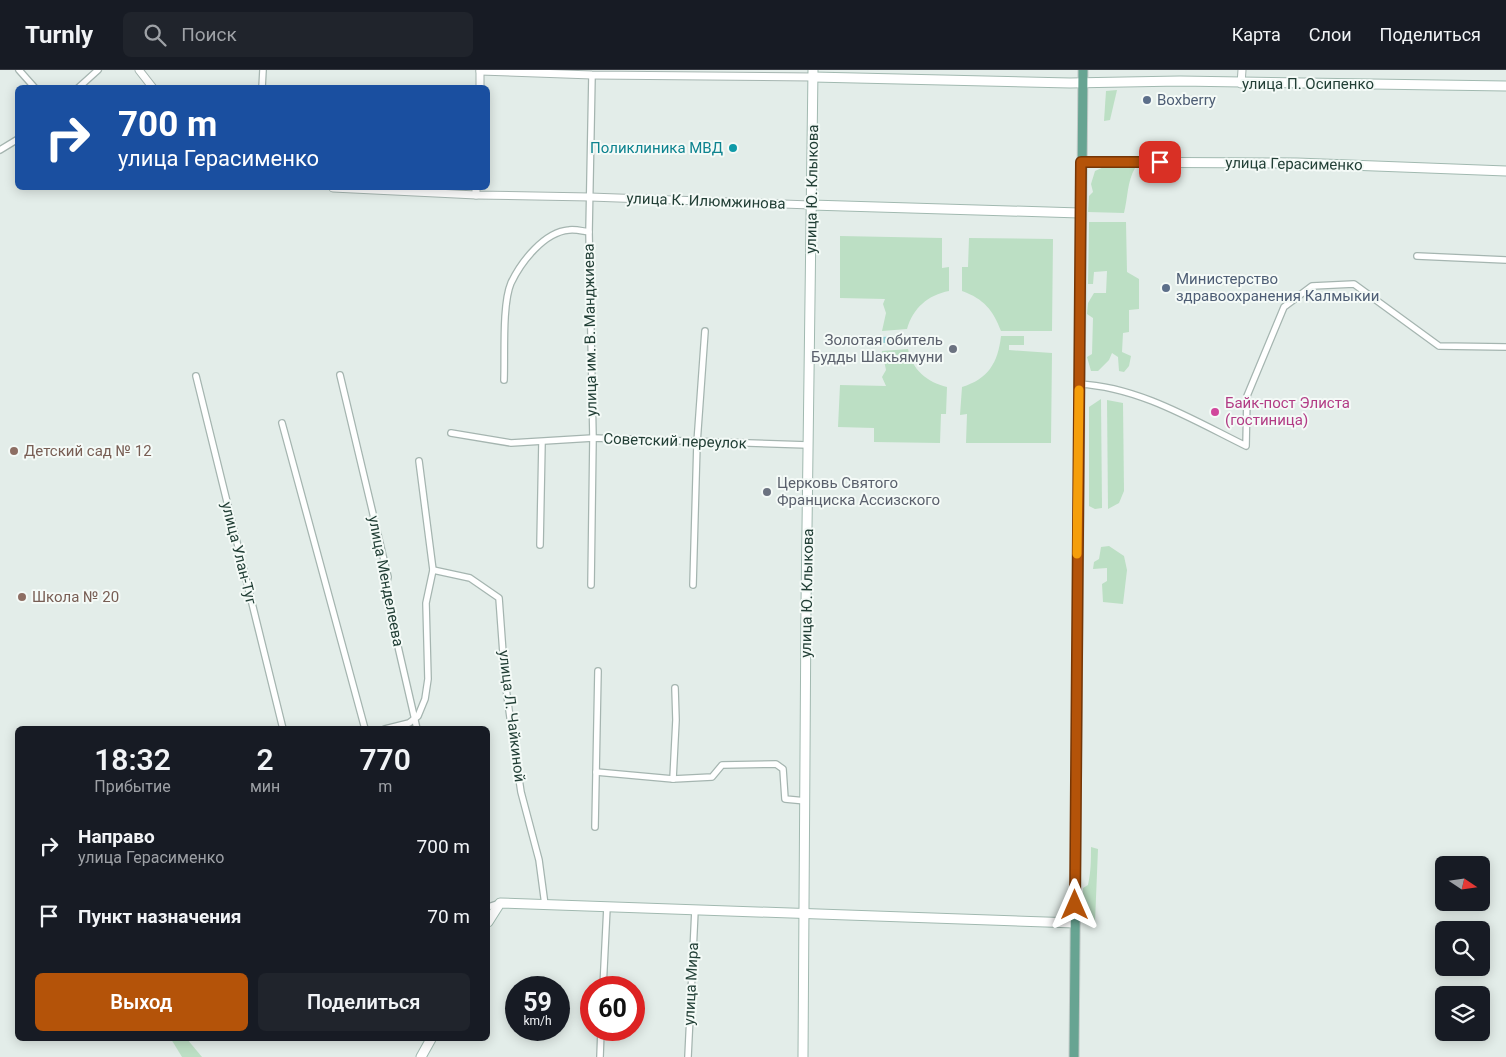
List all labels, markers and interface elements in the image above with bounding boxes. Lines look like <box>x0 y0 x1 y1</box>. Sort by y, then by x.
search box <box>123 12 473 57</box>
text: Turnly <box>25 21 93 49</box>
icon: search <box>141 21 169 49</box>
text: Поиск <box>181 23 237 46</box>
text: Карта <box>1232 24 1281 45</box>
text: Слои <box>1309 24 1352 45</box>
text: Поделиться <box>1380 24 1481 45</box>
street label: улица П. Осипенко <box>1242 75 1374 93</box>
place label: Boxberry <box>1157 91 1216 109</box>
marker: Boxberry <box>1141 94 1153 106</box>
text: 700 m <box>118 104 217 145</box>
icon: right <box>35 105 100 170</box>
street label: улица Ю. Клыкова <box>802 124 822 254</box>
place label: Поликлиника МВД <box>590 139 723 157</box>
pin <box>1139 141 1181 183</box>
marker: Поликлиника МВД <box>727 142 739 154</box>
text: улица Герасименко <box>118 146 319 171</box>
icon: arrive <box>1146 148 1174 176</box>
street label: улица Герасименко <box>1225 154 1363 174</box>
street label: улица К. Илюмжинова <box>626 189 786 213</box>
street label: улица им. В. Манджиева <box>579 243 601 417</box>
place label: Министерство здравоохранения Калмыкии <box>1176 270 1379 305</box>
marker: Министерство здравоохранения Калмыкии <box>1160 282 1172 294</box>
place label: Золотая обитель Будды Шакьямуни <box>811 331 943 366</box>
marker: Золотая обитель Будды Шакьямуни <box>947 343 959 355</box>
place label: Байк-пост Элиста (гостиница) <box>1225 394 1350 429</box>
marker: Байк-пост Элиста (гостиница) <box>1209 406 1221 418</box>
street label: Советский переулок <box>603 430 747 452</box>
place label: Детский сад № 12 <box>24 442 152 460</box>
marker: Детский сад № 12 <box>8 445 20 457</box>
place label: Церковь Святого Франциска Ассизского <box>777 474 940 509</box>
marker: Церковь Святого Франциска Ассизского <box>761 486 773 498</box>
street label: улица Улан-Туг <box>218 500 261 607</box>
street label: улица Менделеева <box>364 514 408 648</box>
street label: улица Ю. Клыкова <box>797 528 817 658</box>
place label: Школа № 20 <box>32 588 119 606</box>
marker: Школа № 20 <box>16 591 28 603</box>
street label: улица Л. Чайкиной <box>495 649 529 783</box>
text: 18:32 <box>94 742 171 777</box>
text: 2 <box>257 742 274 777</box>
text: 770 <box>359 742 411 777</box>
text: Прибытие <box>94 777 171 796</box>
text: мин <box>250 777 280 796</box>
text: m <box>378 777 392 796</box>
text: Направо <box>78 825 155 848</box>
icon: right <box>35 832 63 860</box>
text: 700 m <box>417 835 470 858</box>
text: улица Герасименко <box>78 848 224 867</box>
north arrow <box>1435 856 1490 911</box>
map controls <box>1435 856 1490 1041</box>
position arrow <box>1048 878 1100 930</box>
icon: arrive <box>35 902 63 930</box>
text: Пункт назначения <box>78 905 241 928</box>
text: 70 m <box>427 905 470 928</box>
button: search <box>1435 921 1490 976</box>
street label: улица Мира <box>680 942 702 1026</box>
button: Выход <box>35 973 248 1031</box>
button: Поделиться <box>258 973 470 1031</box>
speed limit sign: 60 <box>580 976 645 1041</box>
button: layers <box>1435 986 1490 1041</box>
text: 59 <box>523 988 552 1017</box>
text: km/h <box>523 1014 552 1028</box>

